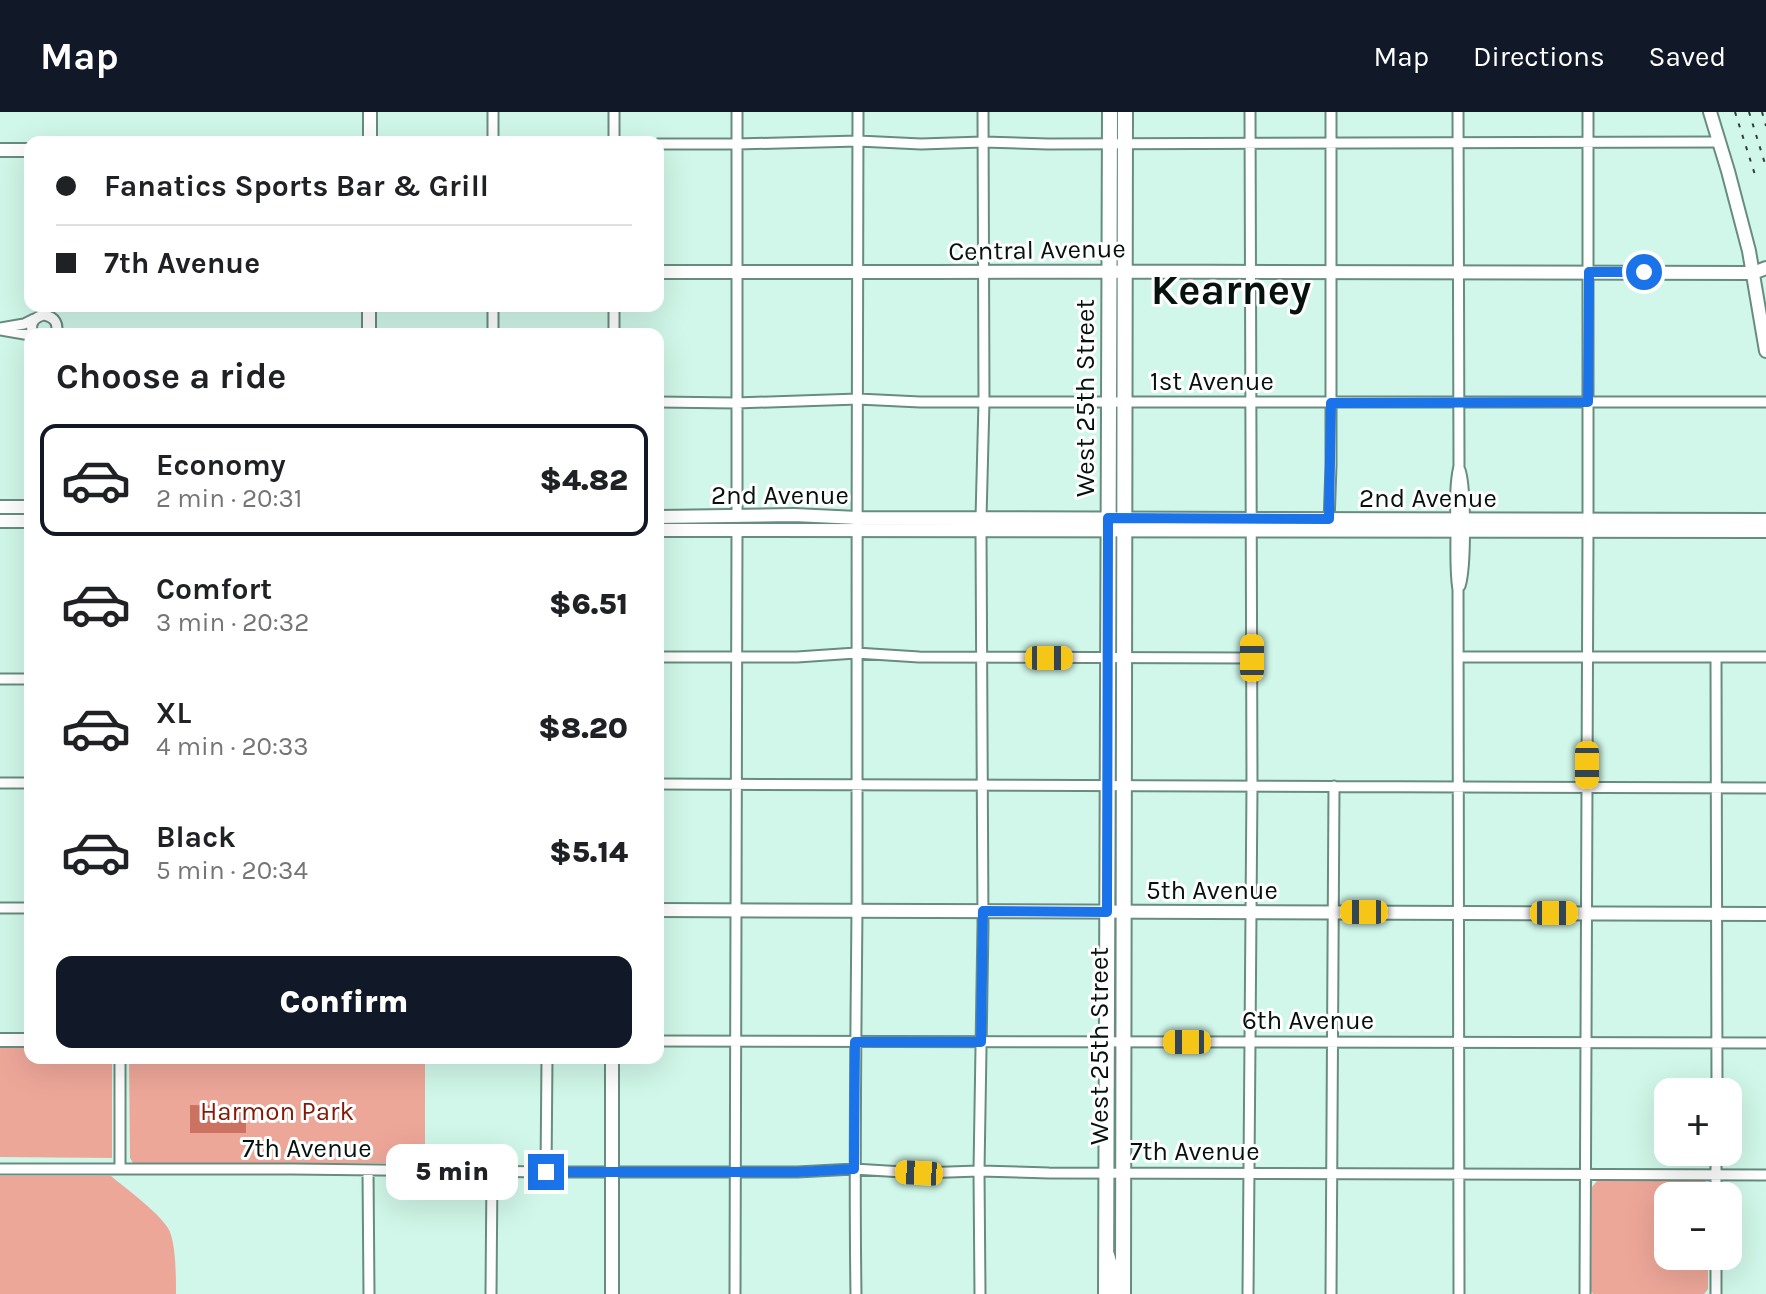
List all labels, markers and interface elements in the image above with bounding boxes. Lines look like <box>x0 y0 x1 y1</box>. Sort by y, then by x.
text: Map <box>40 34 119 79</box>
text: Map <box>1374 40 1429 73</box>
text: Directions <box>1473 40 1605 73</box>
text: Saved <box>1649 40 1726 73</box>
text: Fanatics Sports Bar & Grill <box>104 168 489 204</box>
street label: Central Avenue <box>948 233 1126 267</box>
text: 7th Avenue <box>104 245 260 281</box>
route start <box>1626 254 1662 290</box>
district label: Kearney <box>1151 265 1311 315</box>
street label: West 25th Street <box>1070 299 1101 497</box>
text: Choose a ride <box>56 355 286 397</box>
street label: 1st Avenue <box>1150 366 1274 397</box>
icon: car <box>60 444 132 516</box>
text: Economy <box>156 447 286 483</box>
text: $4.82 <box>540 462 628 498</box>
street label: 2nd Avenue <box>711 480 849 511</box>
text: 2 min · 20:31 <box>156 483 302 514</box>
street label: 2nd Avenue <box>1359 483 1497 514</box>
icon: car <box>60 568 132 640</box>
text: Comfort <box>156 571 272 607</box>
text: $6.51 <box>549 586 628 622</box>
text: 3 min · 20:32 <box>156 607 309 638</box>
car <box>1240 634 1264 682</box>
car <box>1025 646 1073 670</box>
icon: car <box>60 692 132 764</box>
text: XL <box>156 695 191 731</box>
text: $8.20 <box>538 710 628 746</box>
text: 4 min · 20:33 <box>156 731 309 762</box>
car <box>1575 741 1599 789</box>
icon: car <box>60 816 132 888</box>
text: Black <box>156 819 236 855</box>
text: $5.14 <box>549 834 628 870</box>
text: 5 min · 20:34 <box>156 855 308 886</box>
street label: 5th Avenue <box>1146 875 1278 906</box>
car <box>1340 900 1388 924</box>
car <box>1530 901 1578 925</box>
street label: West 25th Street <box>1084 947 1115 1145</box>
button: Confirm <box>56 956 632 1048</box>
street label: 6th Avenue <box>1242 1005 1374 1036</box>
car <box>1163 1030 1211 1054</box>
map controls <box>1654 1078 1742 1270</box>
button: + <box>1654 1078 1742 1166</box>
park label: Harmon Park <box>200 1096 354 1127</box>
street label: 7th Avenue <box>242 1133 372 1164</box>
street label: 7th Avenue <box>1130 1136 1260 1167</box>
callout: 5 min <box>386 1144 518 1200</box>
route end <box>528 1154 564 1190</box>
text: 5 min <box>415 1156 489 1187</box>
car <box>894 1160 944 1186</box>
button: − <box>1654 1182 1742 1270</box>

